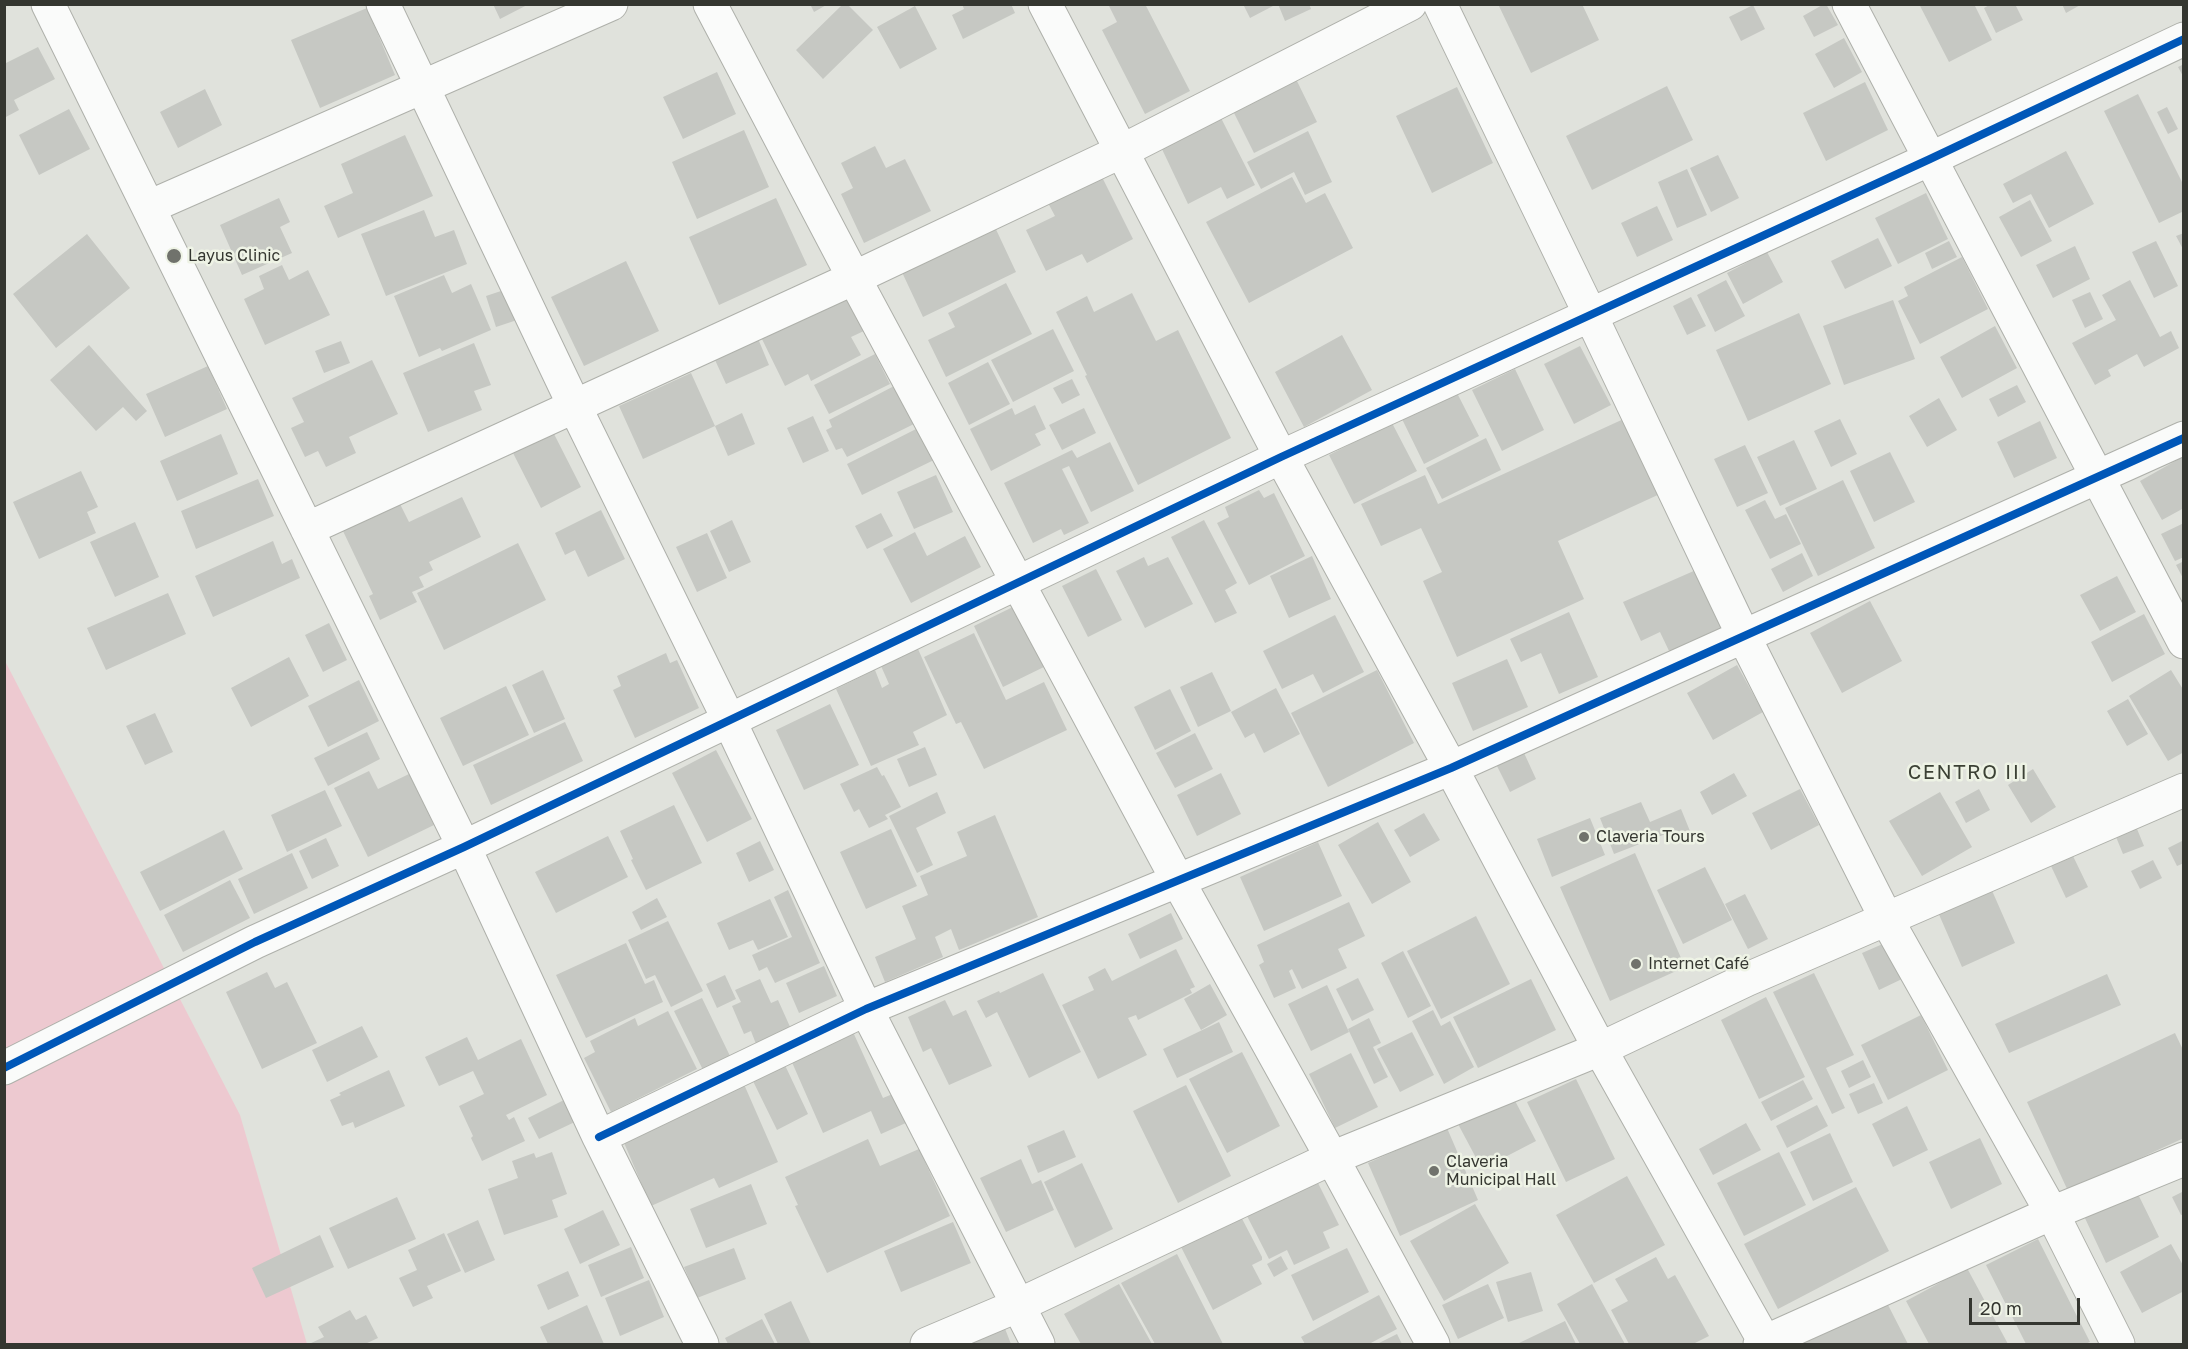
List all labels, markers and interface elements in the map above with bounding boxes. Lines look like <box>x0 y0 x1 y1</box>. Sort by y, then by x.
place label: Layus Clinic <box>188 246 280 266</box>
marker: Layus Clinic <box>165 247 183 265</box>
district label: CENTRO III <box>1908 761 2028 785</box>
place label: Claveria Tours <box>1596 827 1705 847</box>
marker: Claveria Tours <box>1577 830 1591 844</box>
place label: Internet Café <box>1648 954 1749 974</box>
marker: Internet Café <box>1629 957 1643 971</box>
place label: Claveria Municipal Hall <box>1446 1152 1556 1190</box>
marker: Claveria Municipal Hall <box>1427 1164 1441 1178</box>
scale bar <box>1972 1286 2083 1324</box>
text: 20 m <box>1980 1297 2022 1319</box>

